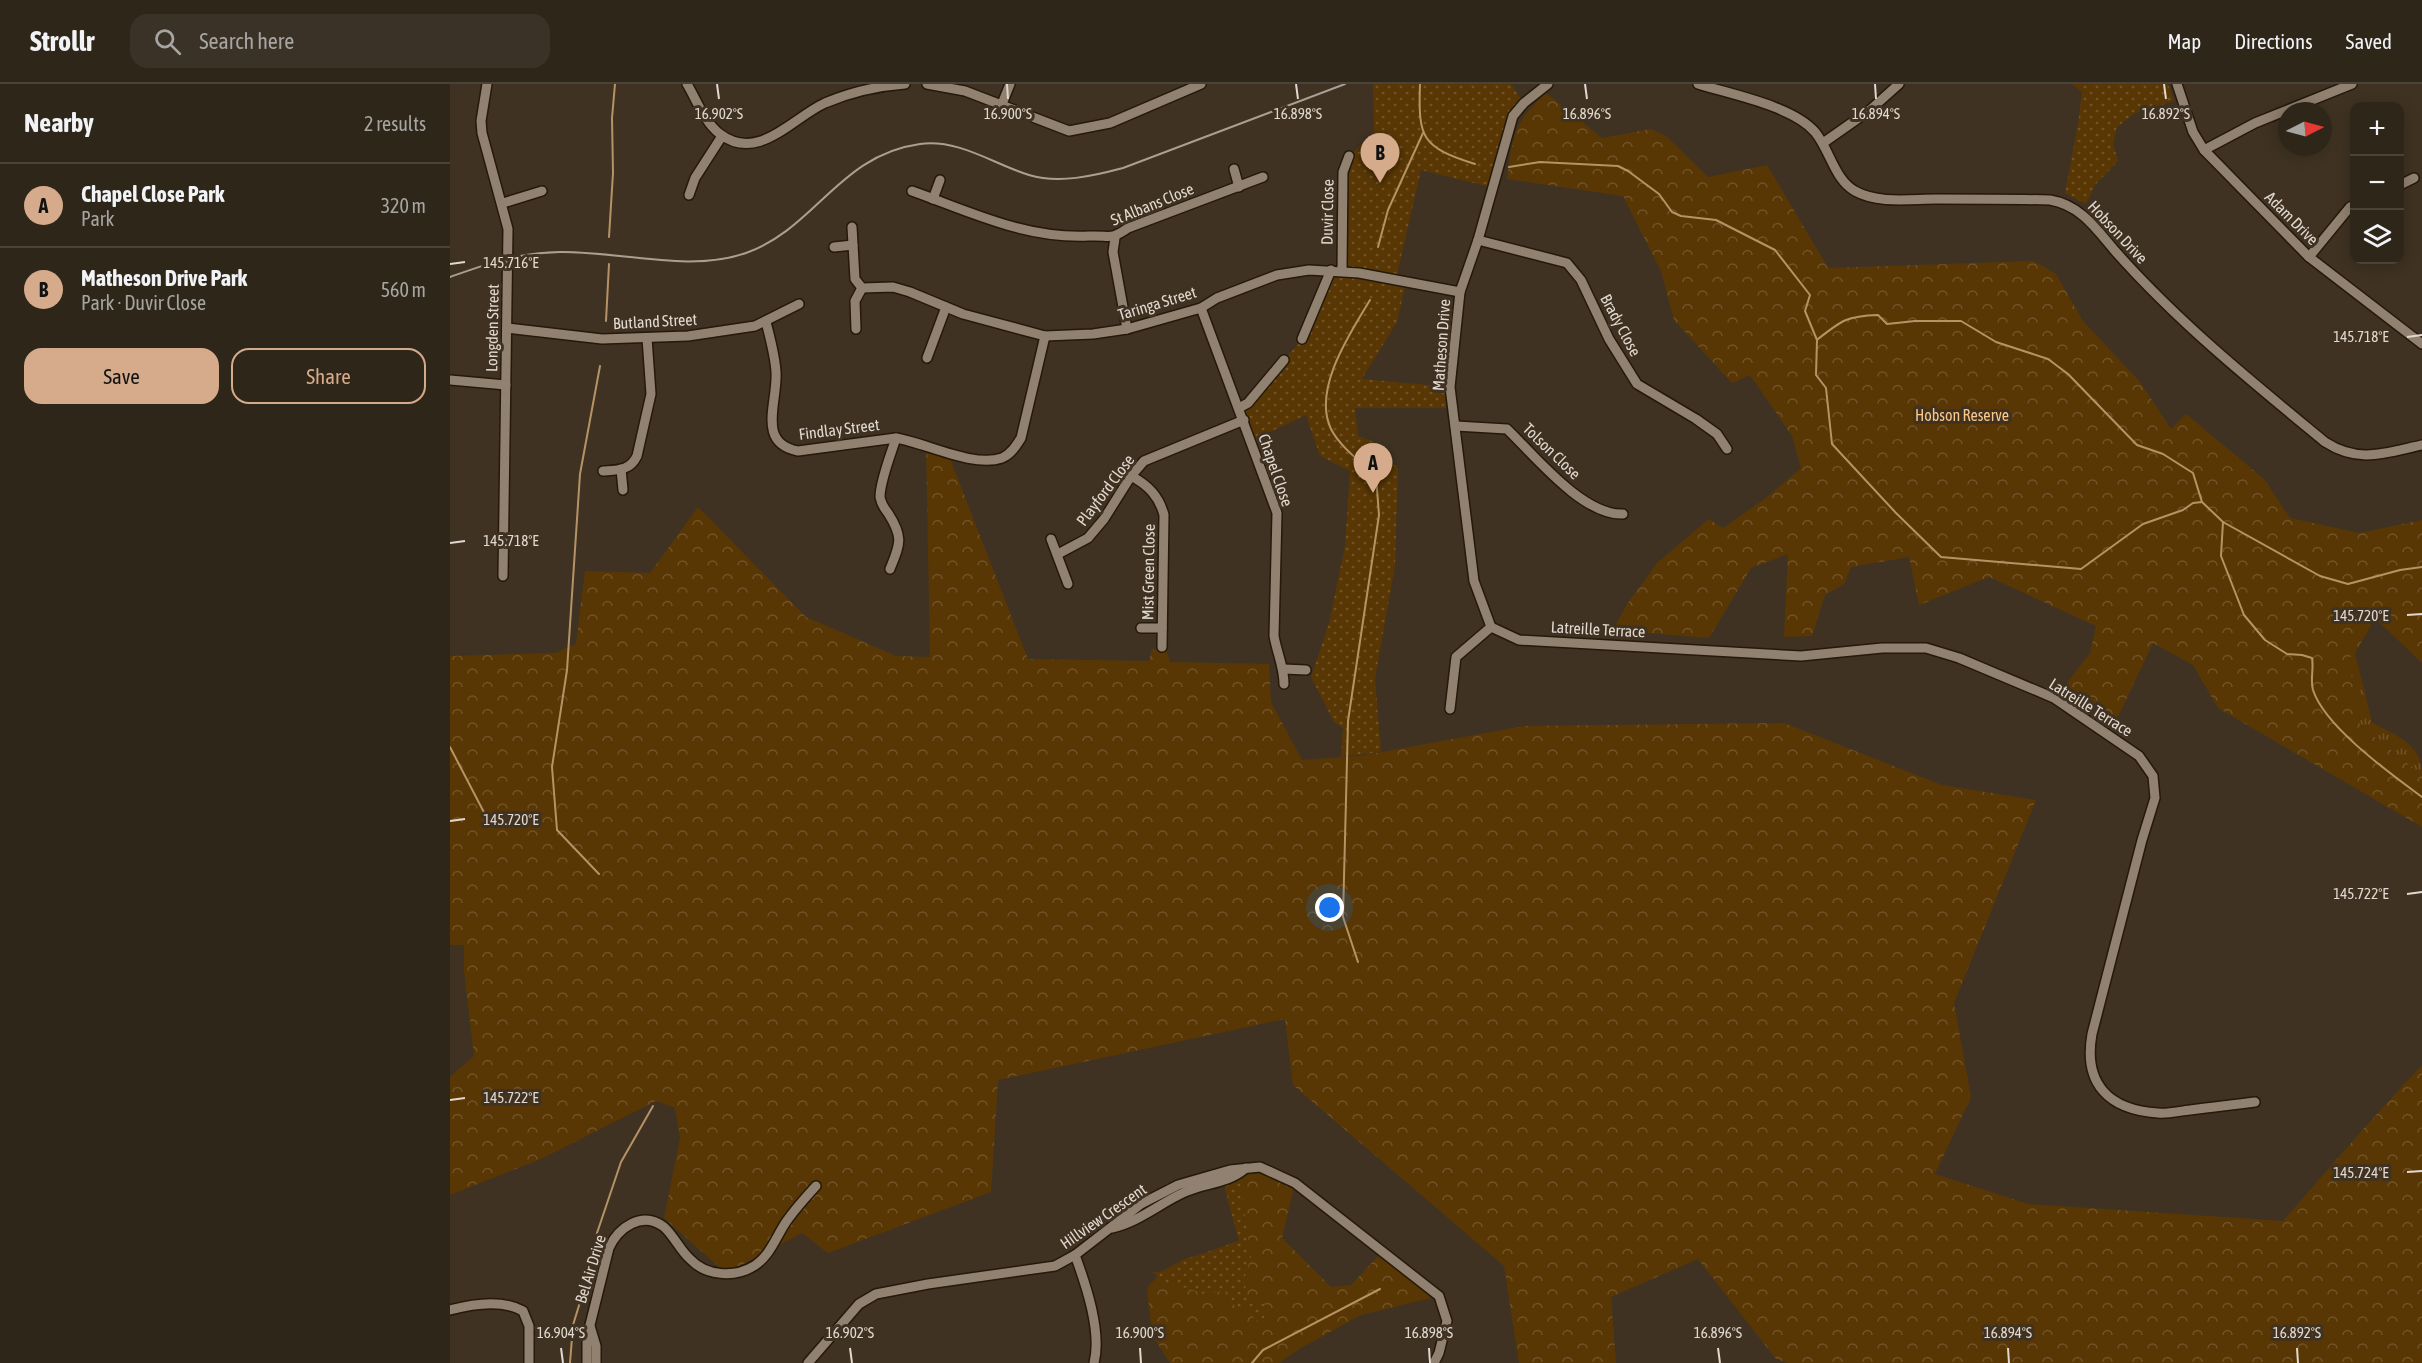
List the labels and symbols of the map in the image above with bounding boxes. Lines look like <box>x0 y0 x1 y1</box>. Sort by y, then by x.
north arrow <box>2278 102 2332 156</box>
text: 16.902°S <box>695 105 743 122</box>
text: 16.900°S <box>984 105 1032 122</box>
text: 16.898°S <box>1274 105 1322 122</box>
text: 16.896°S <box>1563 105 1611 122</box>
text: 16.894°S <box>1852 105 1900 122</box>
text: 16.892°S <box>2142 105 2190 122</box>
pin: B <box>1360 134 1400 183</box>
street label: St Albans Close <box>1108 179 1196 229</box>
street label: Duvir Close <box>1317 179 1337 245</box>
street label: Adam Drive <box>2262 188 2322 248</box>
street label: Hobson Drive <box>2085 197 2151 267</box>
text: 145.716°E <box>483 254 539 271</box>
street label: Taringa Street <box>1116 282 1199 324</box>
street label: Longden Street <box>482 283 503 372</box>
street label: Brady Close <box>1596 291 1645 360</box>
street label: Matheson Drive <box>1429 298 1453 392</box>
street label: Butland Street <box>612 310 698 332</box>
text: 145.718°E <box>2333 328 2389 345</box>
park label: Hobson Reserve <box>1915 406 2009 424</box>
street label: Findlay Street <box>798 415 881 444</box>
street label: Tolson Close <box>1520 419 1584 483</box>
street label: Chapel Close <box>1254 431 1297 509</box>
pin: A <box>1354 444 1392 493</box>
street label: Playford Close <box>1072 451 1138 530</box>
street label: Mist Green Close <box>1138 524 1158 620</box>
text: 145.718°E <box>483 532 539 549</box>
text: 145.720°E <box>2333 607 2389 624</box>
street label: Latreille Terrace <box>1550 618 1646 640</box>
street label: Latreille Terrace <box>2046 674 2136 740</box>
text: 145.720°E <box>483 811 539 828</box>
text: 145.722°E <box>2333 885 2389 902</box>
your location <box>1315 893 1344 922</box>
text: 145.722°E <box>483 1089 539 1106</box>
text: 145.724°E <box>2333 1164 2389 1181</box>
street label: Hillview Crescent <box>1057 1179 1150 1252</box>
street label: Bel Air Drive <box>571 1233 609 1305</box>
text: 16.904°S <box>537 1324 585 1341</box>
text: 16.902°S <box>826 1324 874 1341</box>
text: 16.900°S <box>1116 1324 1164 1341</box>
text: 16.898°S <box>1405 1324 1453 1341</box>
text: 16.896°S <box>1694 1324 1742 1341</box>
text: 16.894°S <box>1984 1324 2032 1341</box>
text: 16.892°S <box>2273 1324 2321 1341</box>

